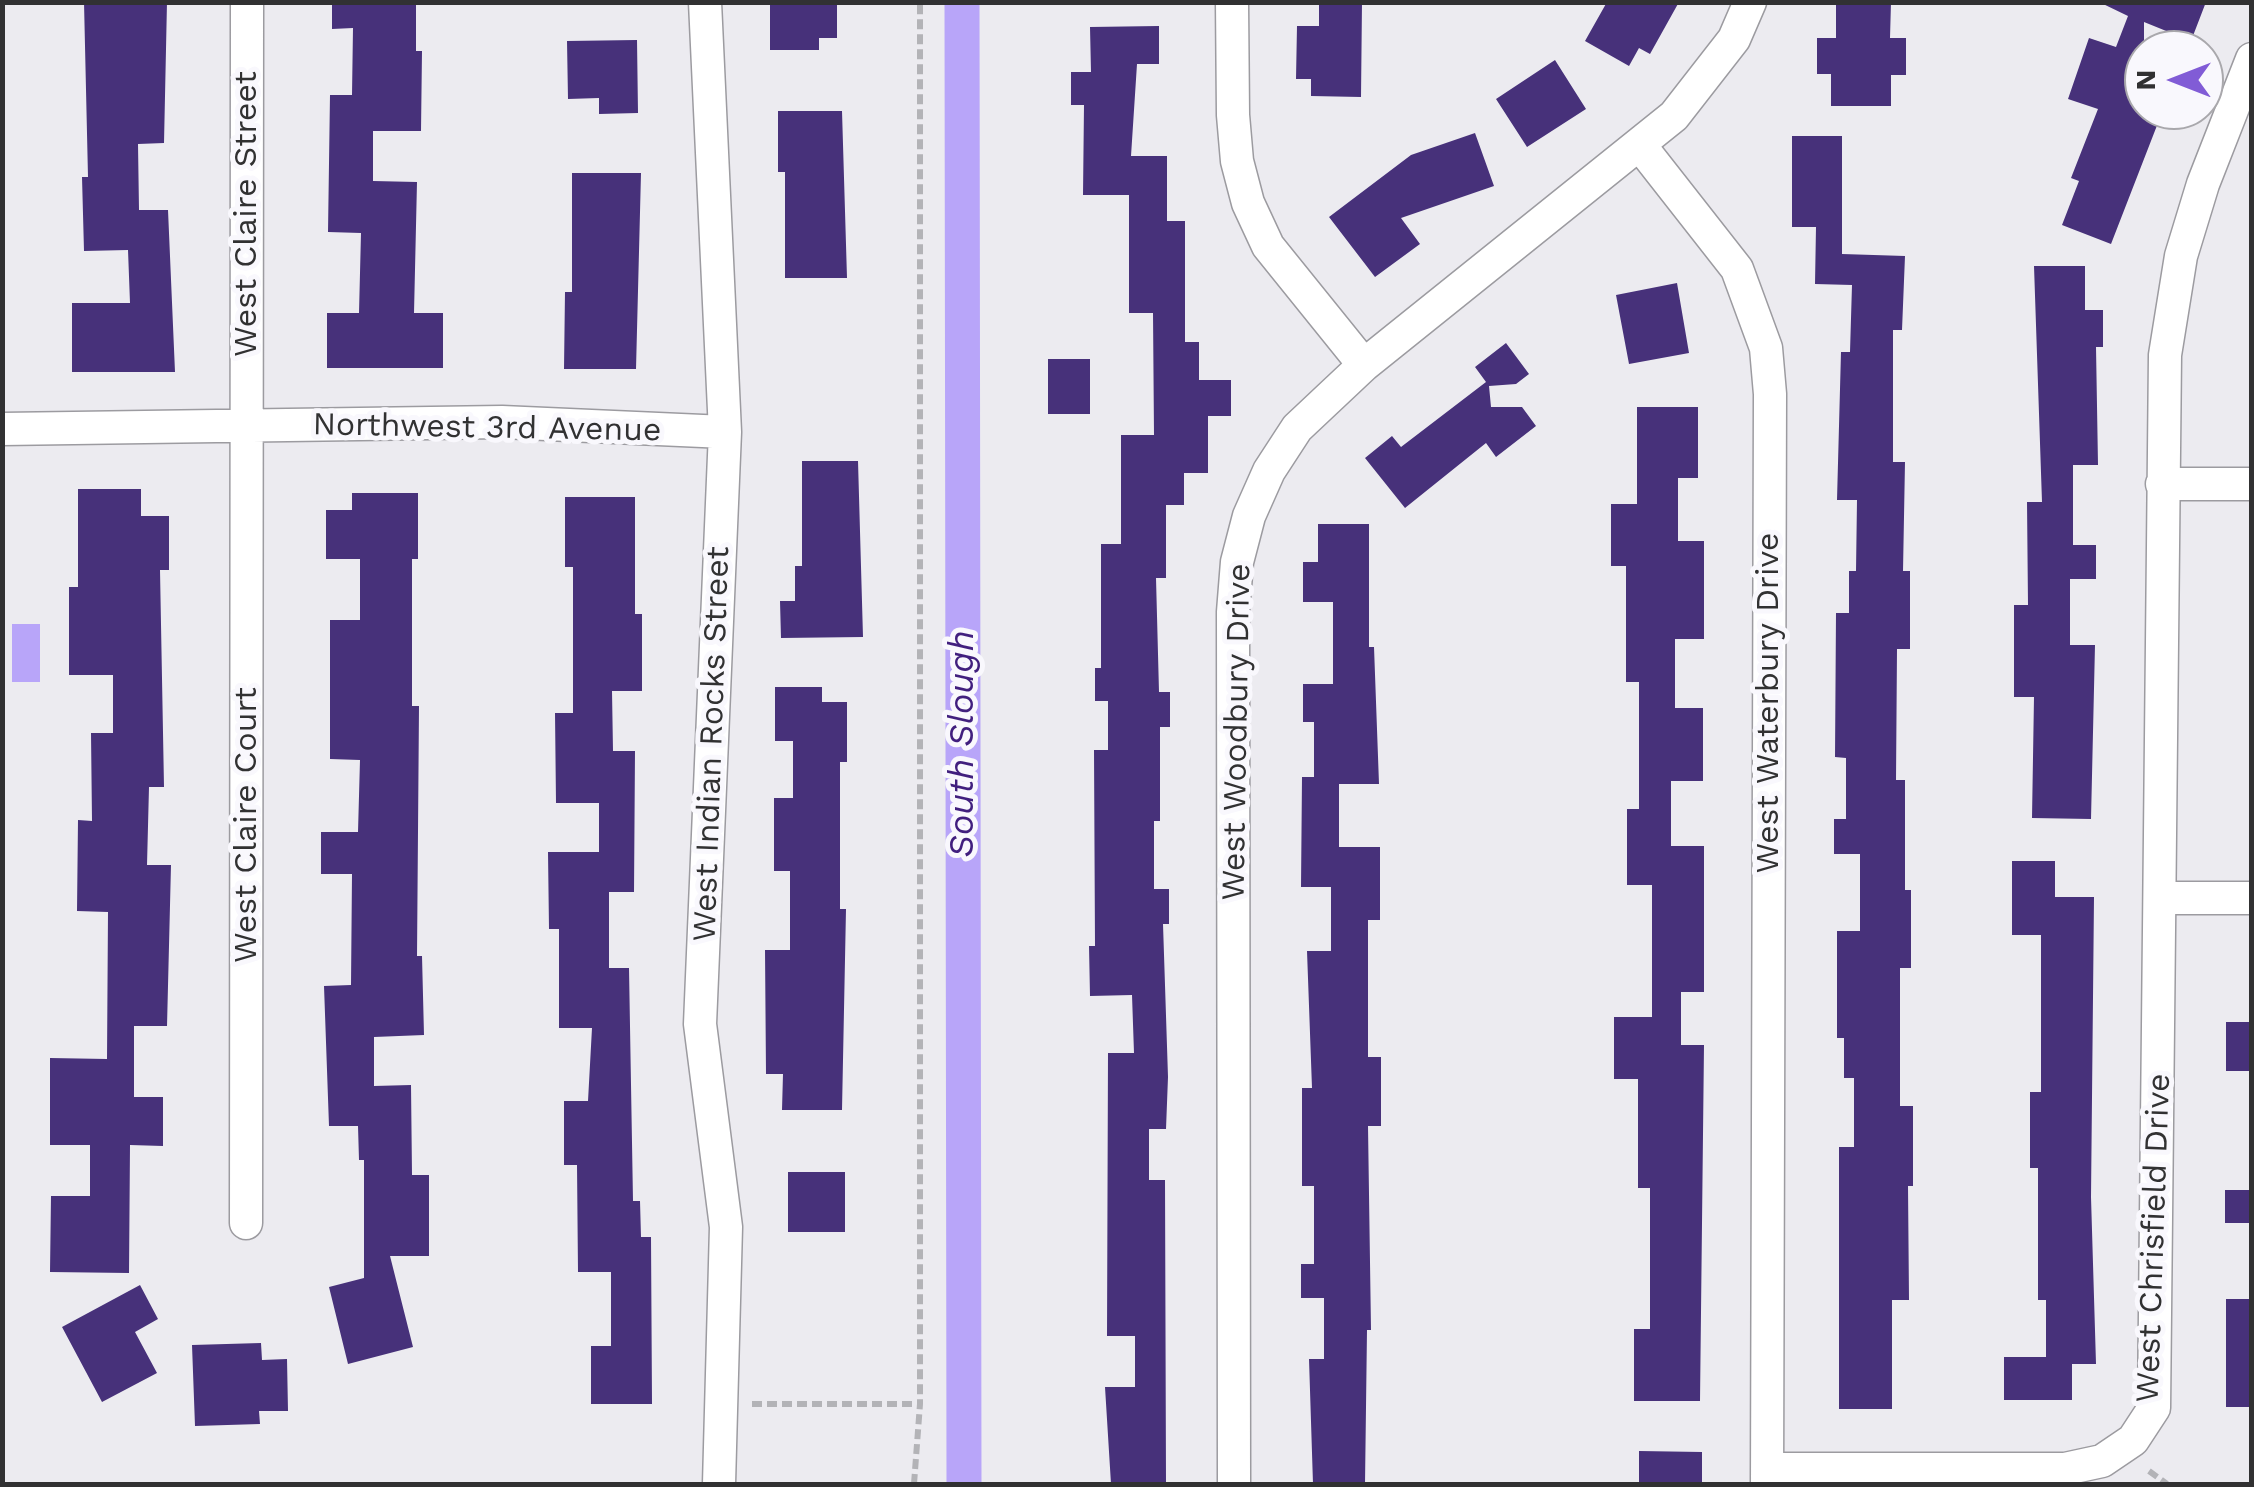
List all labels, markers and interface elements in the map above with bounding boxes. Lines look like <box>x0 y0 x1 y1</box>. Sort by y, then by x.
north arrow <box>2124 30 2224 130</box>
text: N <box>2129 70 2162 90</box>
street label: West Claire Street <box>228 71 266 357</box>
street label: Northwest 3rd Avenue <box>312 406 662 450</box>
street label: West Waterbury Drive <box>1750 532 1788 874</box>
street label: West Indian Rocks Street <box>686 546 738 942</box>
street label: West Woodbury Drive <box>1215 563 1259 901</box>
water label: South Slough <box>942 630 984 858</box>
street label: West Claire Court <box>228 687 266 963</box>
street label: West Chrisfield Drive <box>2129 1073 2179 1403</box>

